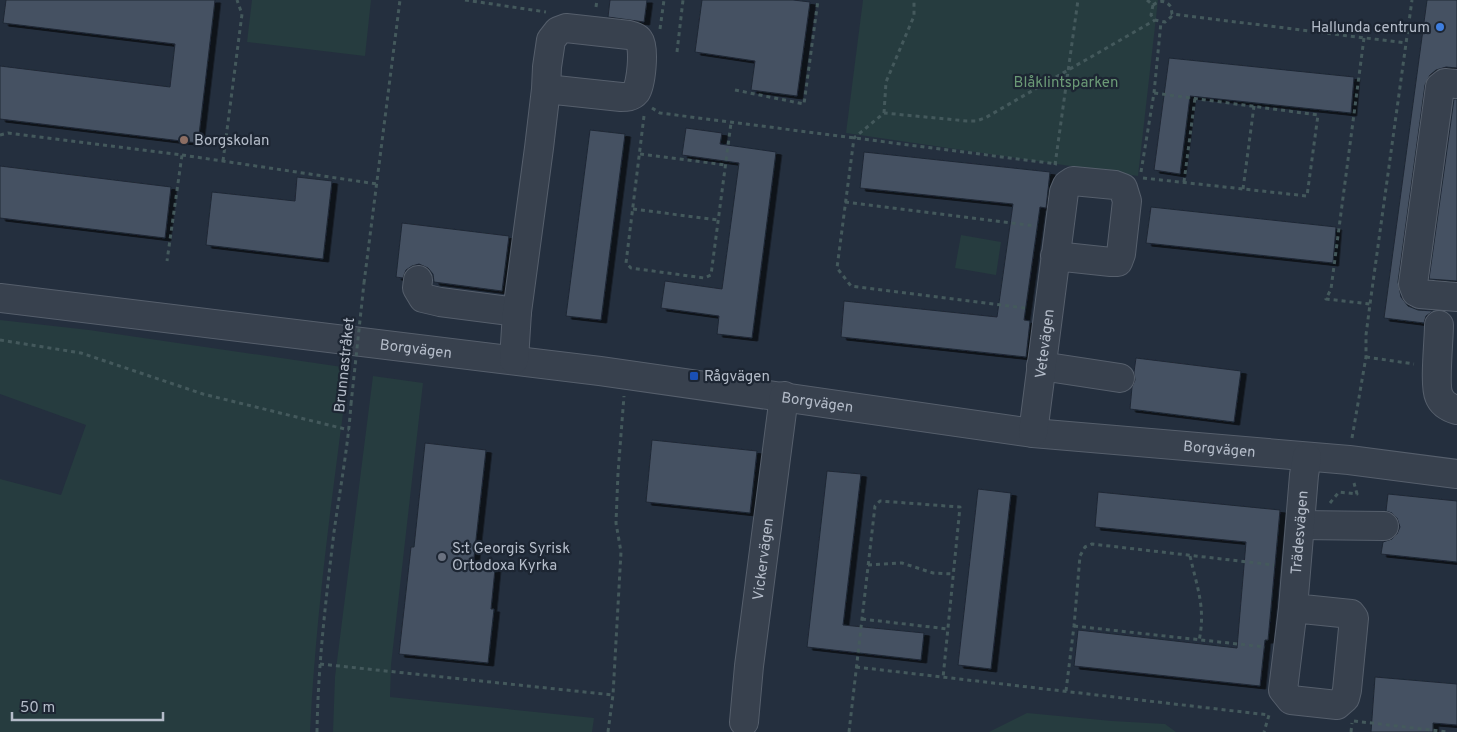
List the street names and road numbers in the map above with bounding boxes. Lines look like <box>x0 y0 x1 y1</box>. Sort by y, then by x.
street label: Vetevägen <box>1032 308 1060 380</box>
street label: Brunnastråket <box>331 317 360 414</box>
street label: Borgvägen <box>379 336 453 364</box>
street label: Borgvägen <box>780 389 854 418</box>
street label: Borgvägen <box>1182 438 1256 463</box>
street label: Trädesvägen <box>1288 490 1314 575</box>
street label: Vickervägen <box>750 517 779 602</box>

